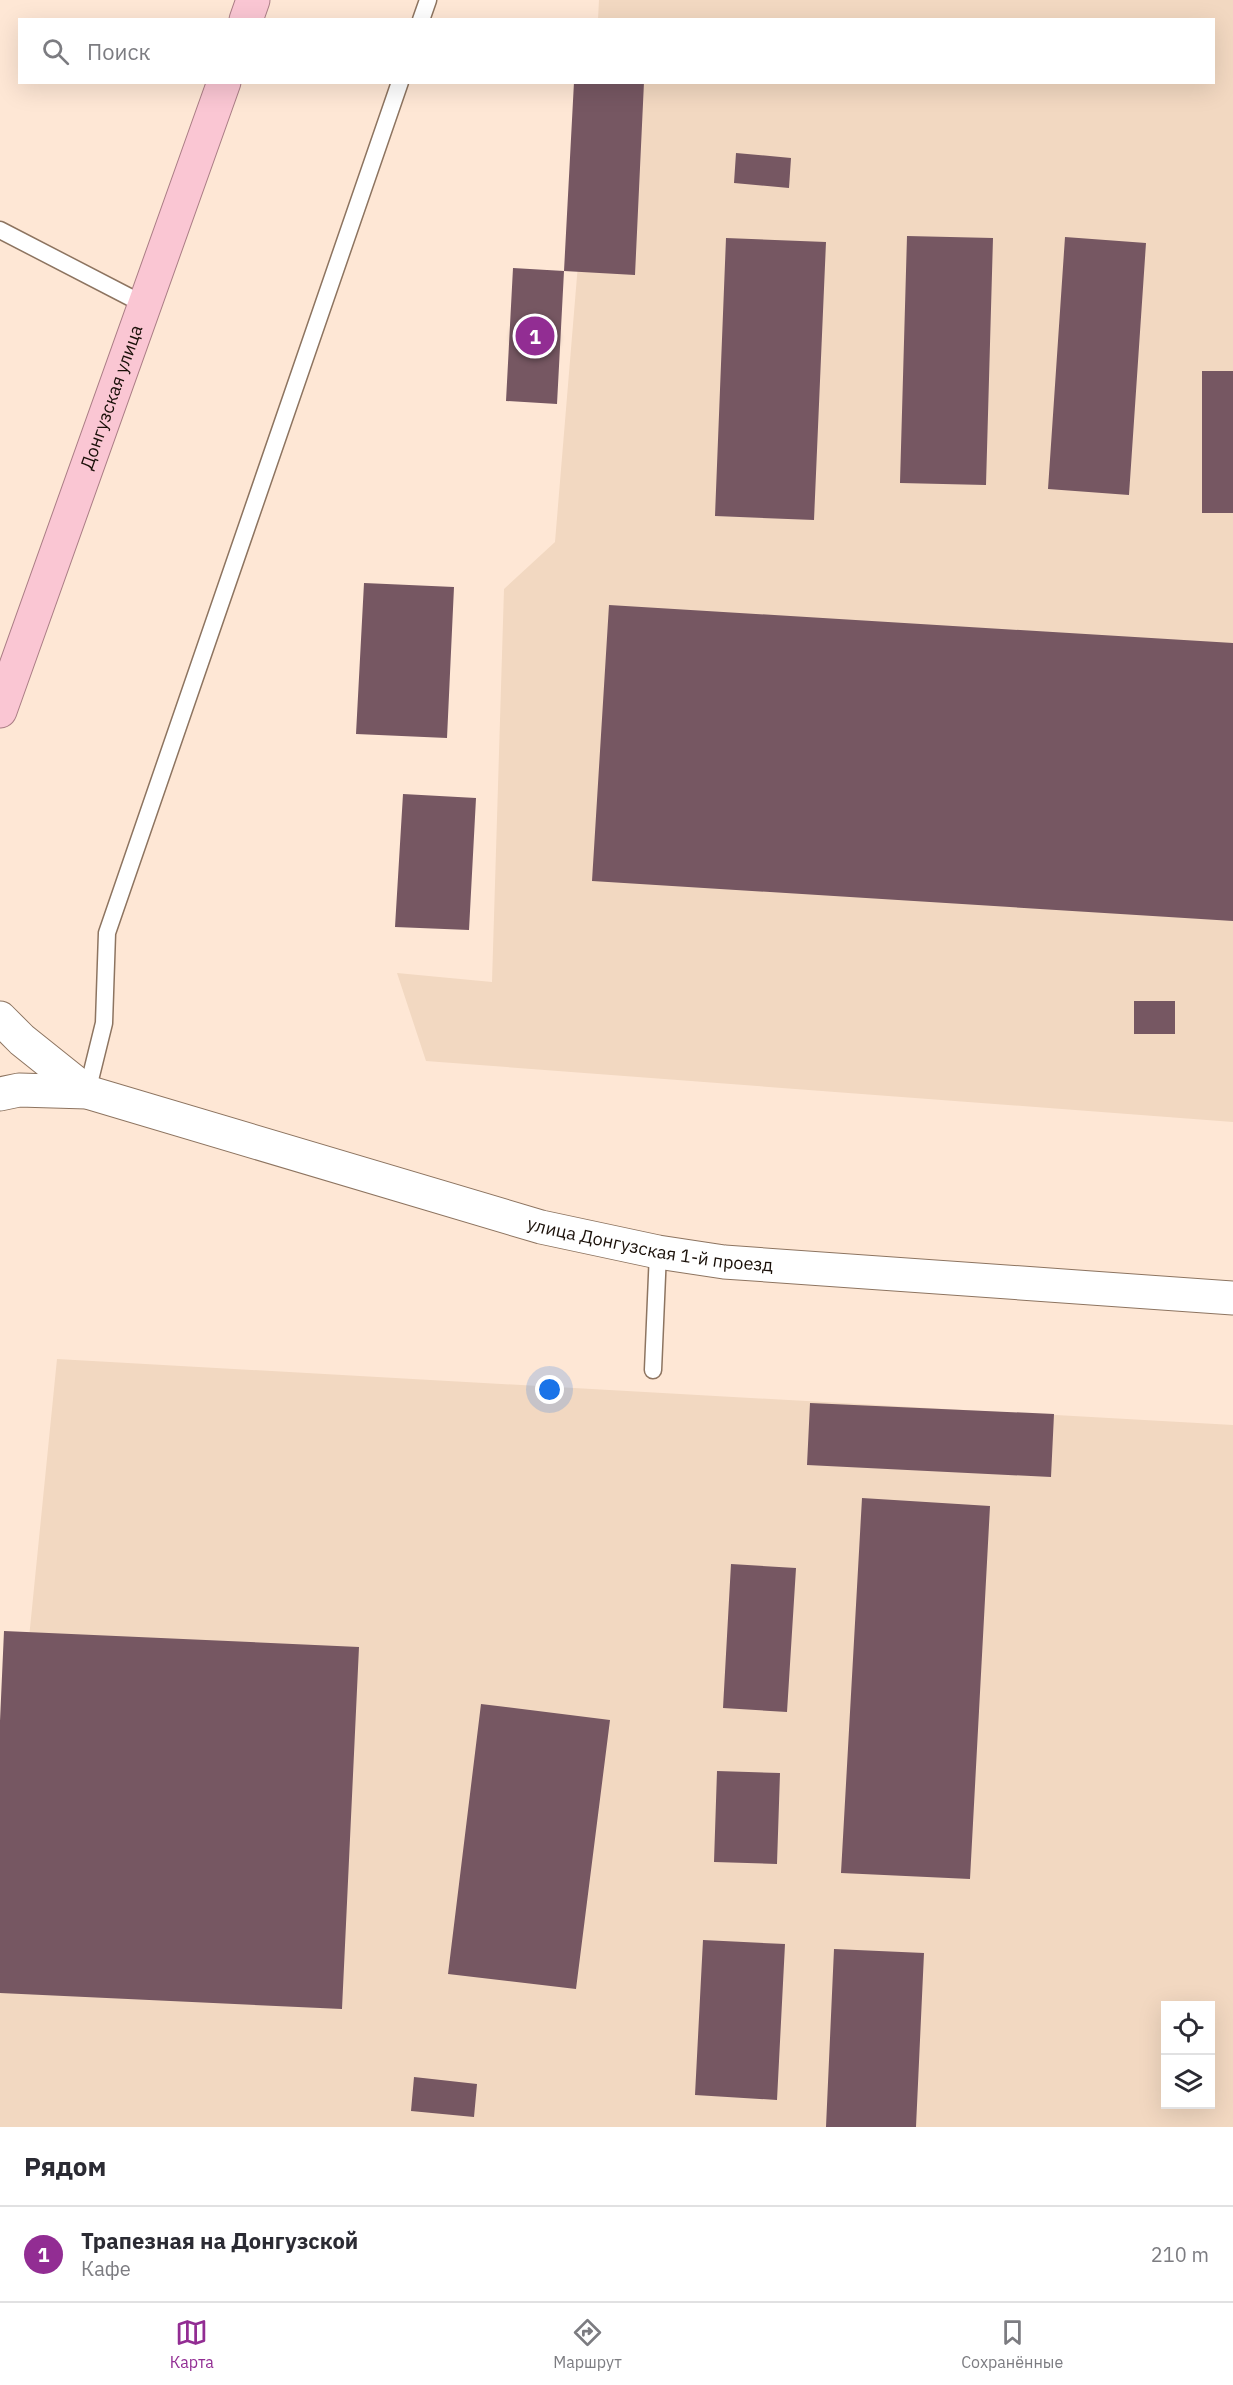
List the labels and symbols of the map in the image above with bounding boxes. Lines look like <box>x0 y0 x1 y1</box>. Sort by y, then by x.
pin: 1 <box>516 314 554 358</box>
street label: Донгузская улица <box>75 321 148 473</box>
street label: улица Донгузская 1-й проезд <box>525 1212 774 1276</box>
your location <box>535 1375 564 1404</box>

